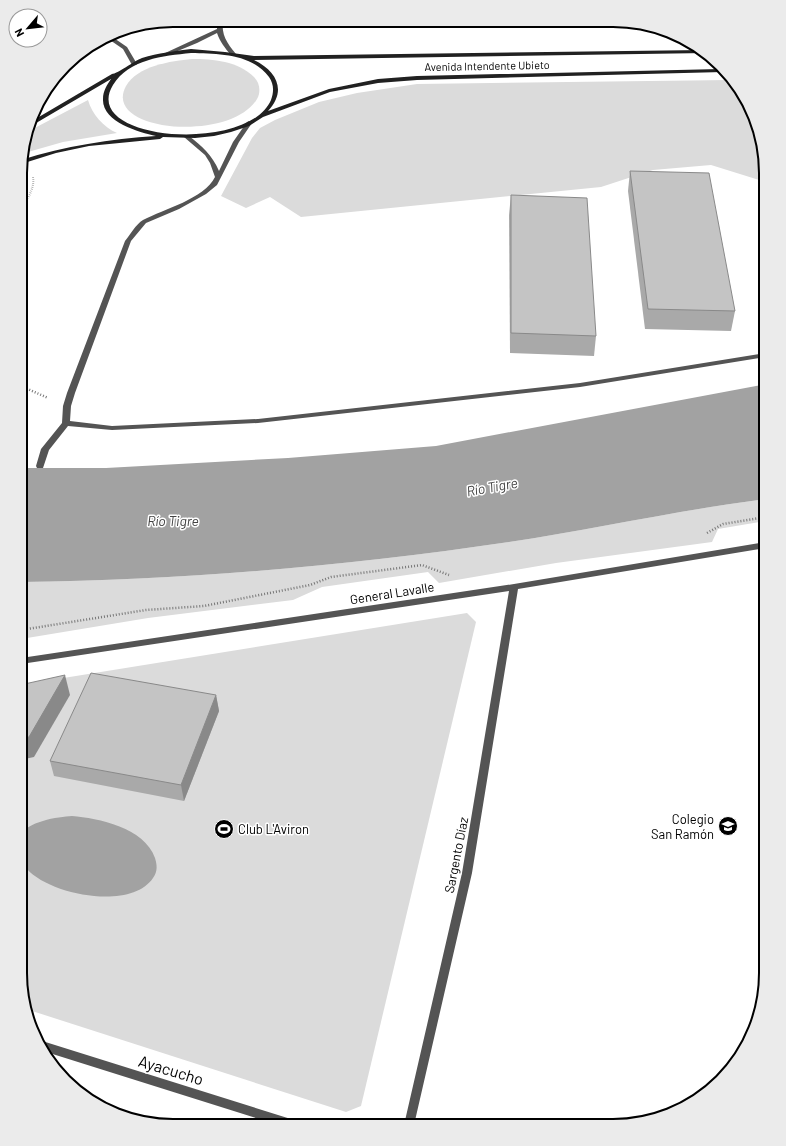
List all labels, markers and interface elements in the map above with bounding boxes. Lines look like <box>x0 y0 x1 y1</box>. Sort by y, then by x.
north arrow <box>8 8 48 48</box>
text: N <box>11 27 26 39</box>
street label: Avenida Intendente Ubieto <box>424 58 550 73</box>
water label: Río Tigre <box>465 474 519 499</box>
water label: Río Tigre <box>147 512 199 529</box>
street label: General Lavalle <box>349 578 435 608</box>
place label: Colegio San Ramón <box>651 811 714 842</box>
street label: Sargento Díaz <box>441 815 471 894</box>
school or university icon: Colegio San Ramón <box>717 815 739 837</box>
sports icon: Club L'Aviron <box>213 818 235 840</box>
place label: Club L'Aviron <box>238 821 309 837</box>
street label: Ayacucho <box>136 1051 206 1088</box>

